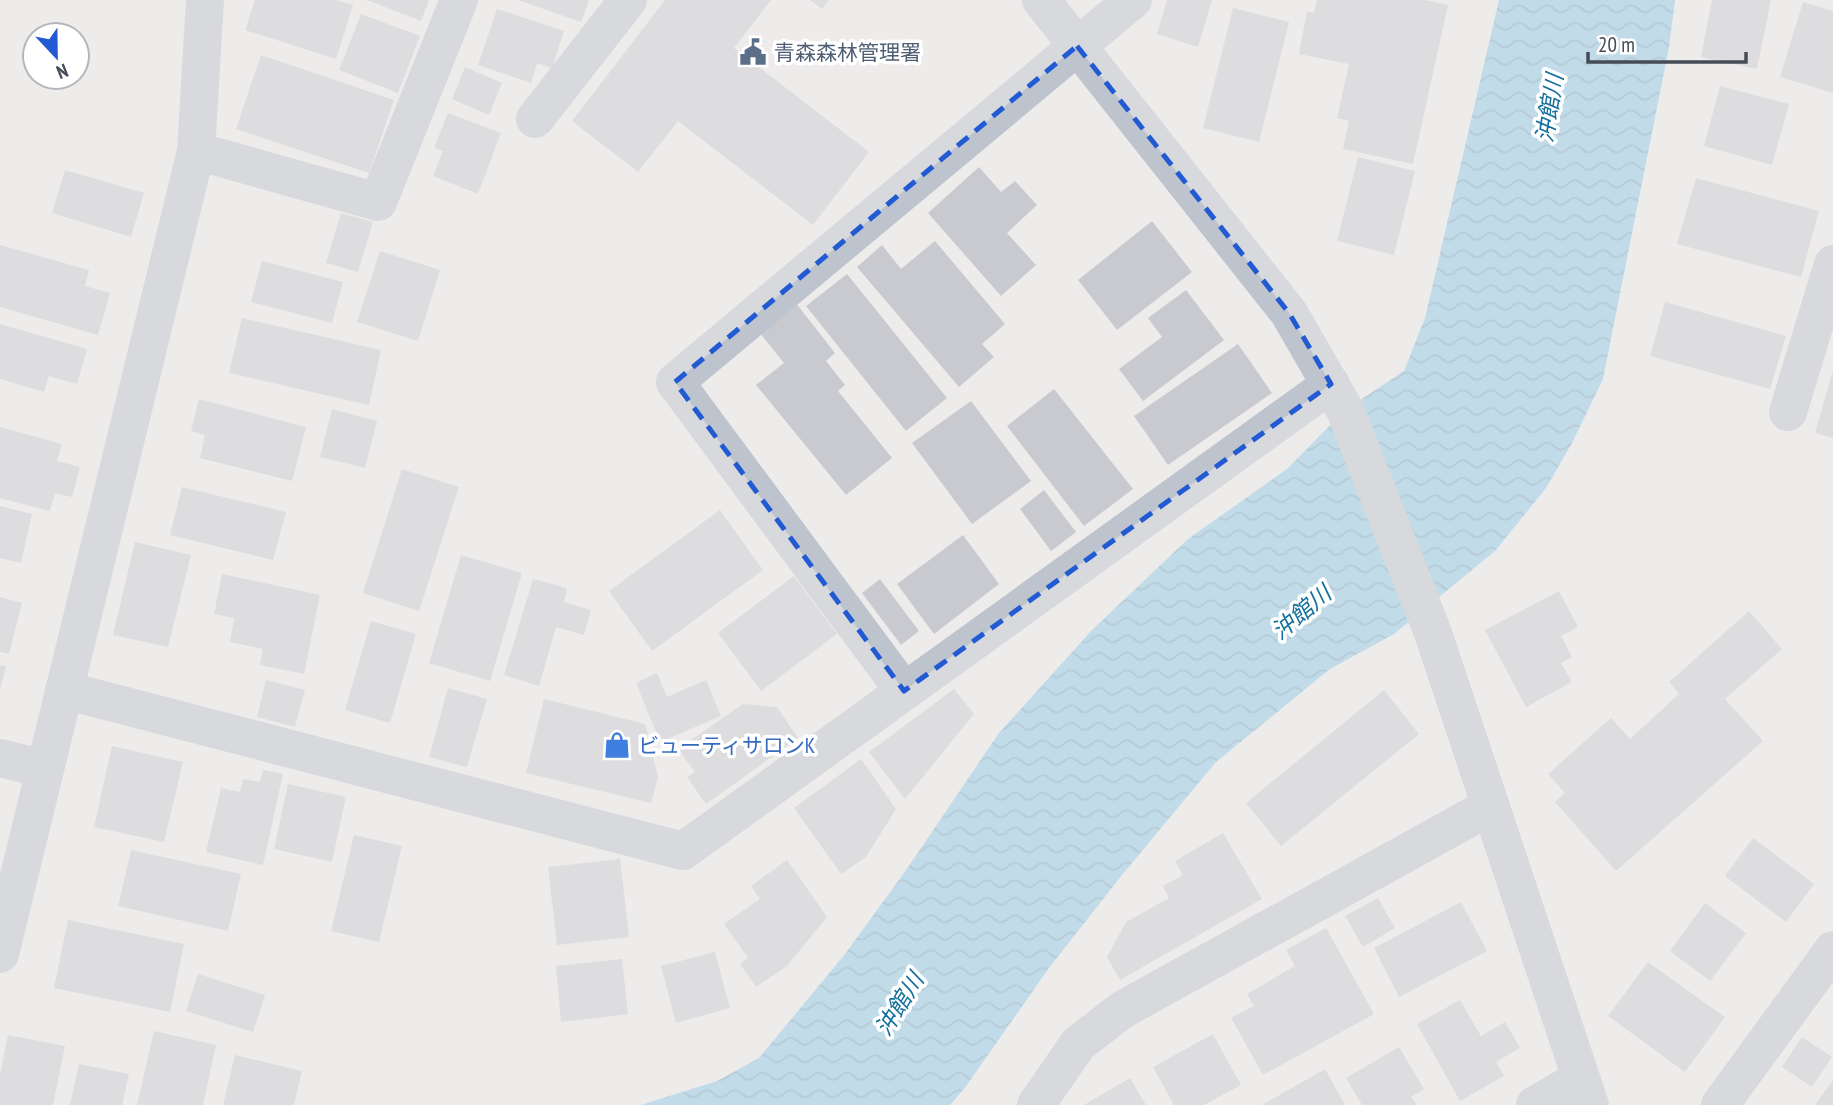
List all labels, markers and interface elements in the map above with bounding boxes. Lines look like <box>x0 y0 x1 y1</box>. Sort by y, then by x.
north arrow <box>21 21 91 91</box>
scale bar <box>1588 21 1745 65</box>
text: 20 m <box>1598 31 1635 58</box>
public building icon: 青森森林管理署 <box>738 37 768 67</box>
place label: 青森森林管理署 <box>774 39 921 66</box>
text: N <box>53 59 72 85</box>
water label: 沖館川 <box>1529 69 1569 144</box>
water label: 沖館川 <box>1265 577 1339 645</box>
shop icon: ビューティサロンK <box>602 730 632 760</box>
place label: ビューティサロンK <box>638 732 815 759</box>
water label: 沖館川 <box>868 965 931 1041</box>

